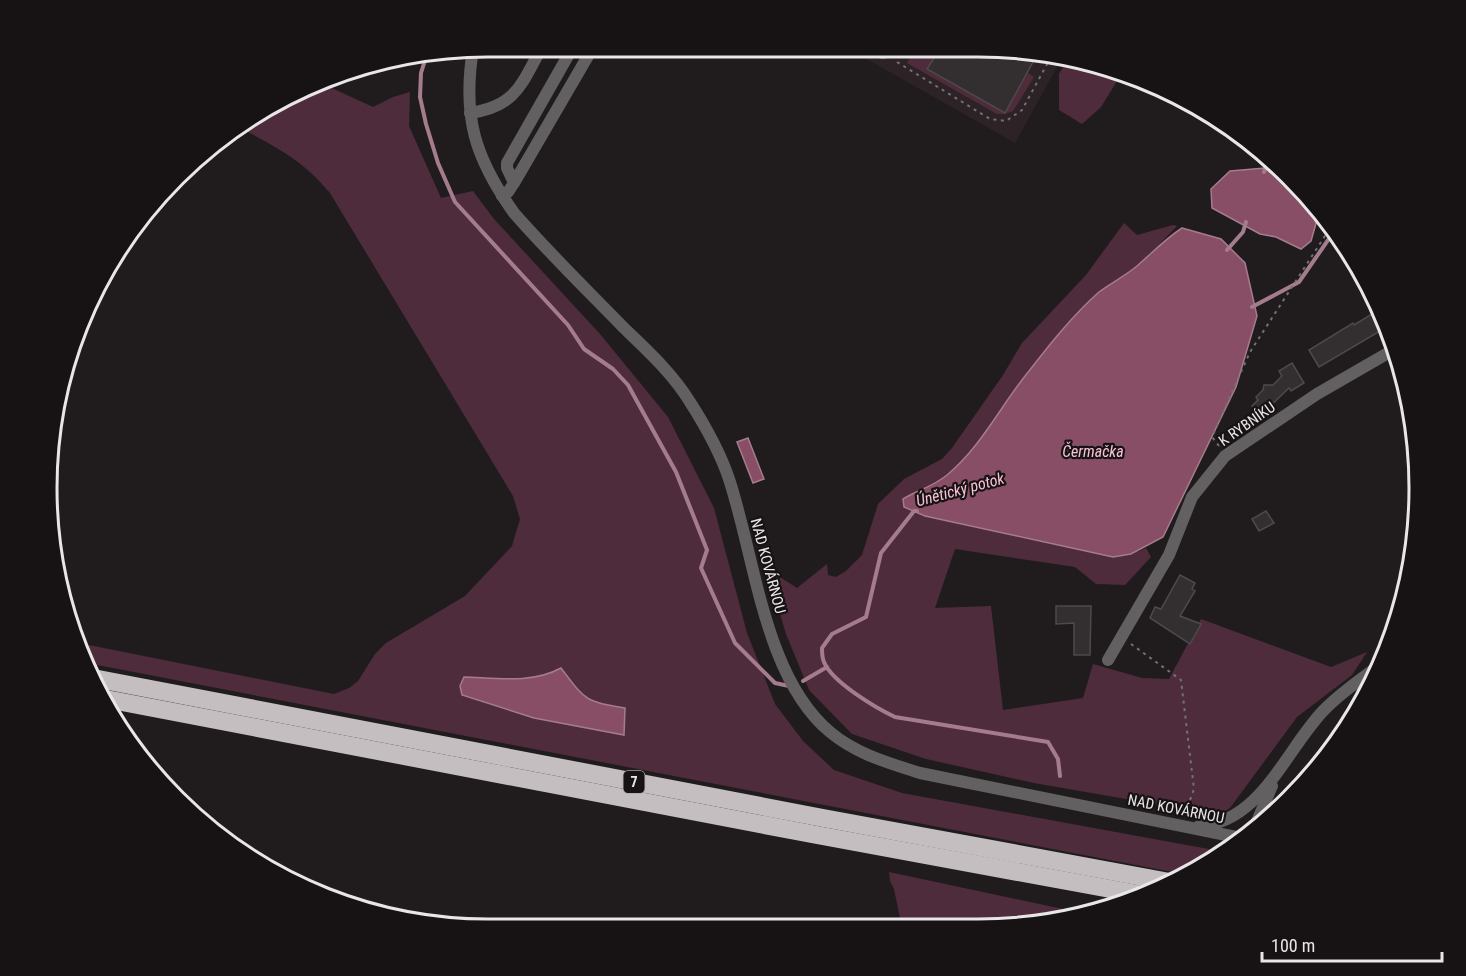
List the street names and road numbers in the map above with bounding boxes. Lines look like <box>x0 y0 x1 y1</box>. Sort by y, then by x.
street label: K RYBNÍKU <box>1215 398 1279 450</box>
street label: NAD KOVÁRNOU <box>747 516 789 616</box>
road number: 7 <box>624 771 644 793</box>
street label: NAD KOVÁRNOU <box>1126 791 1226 827</box>

